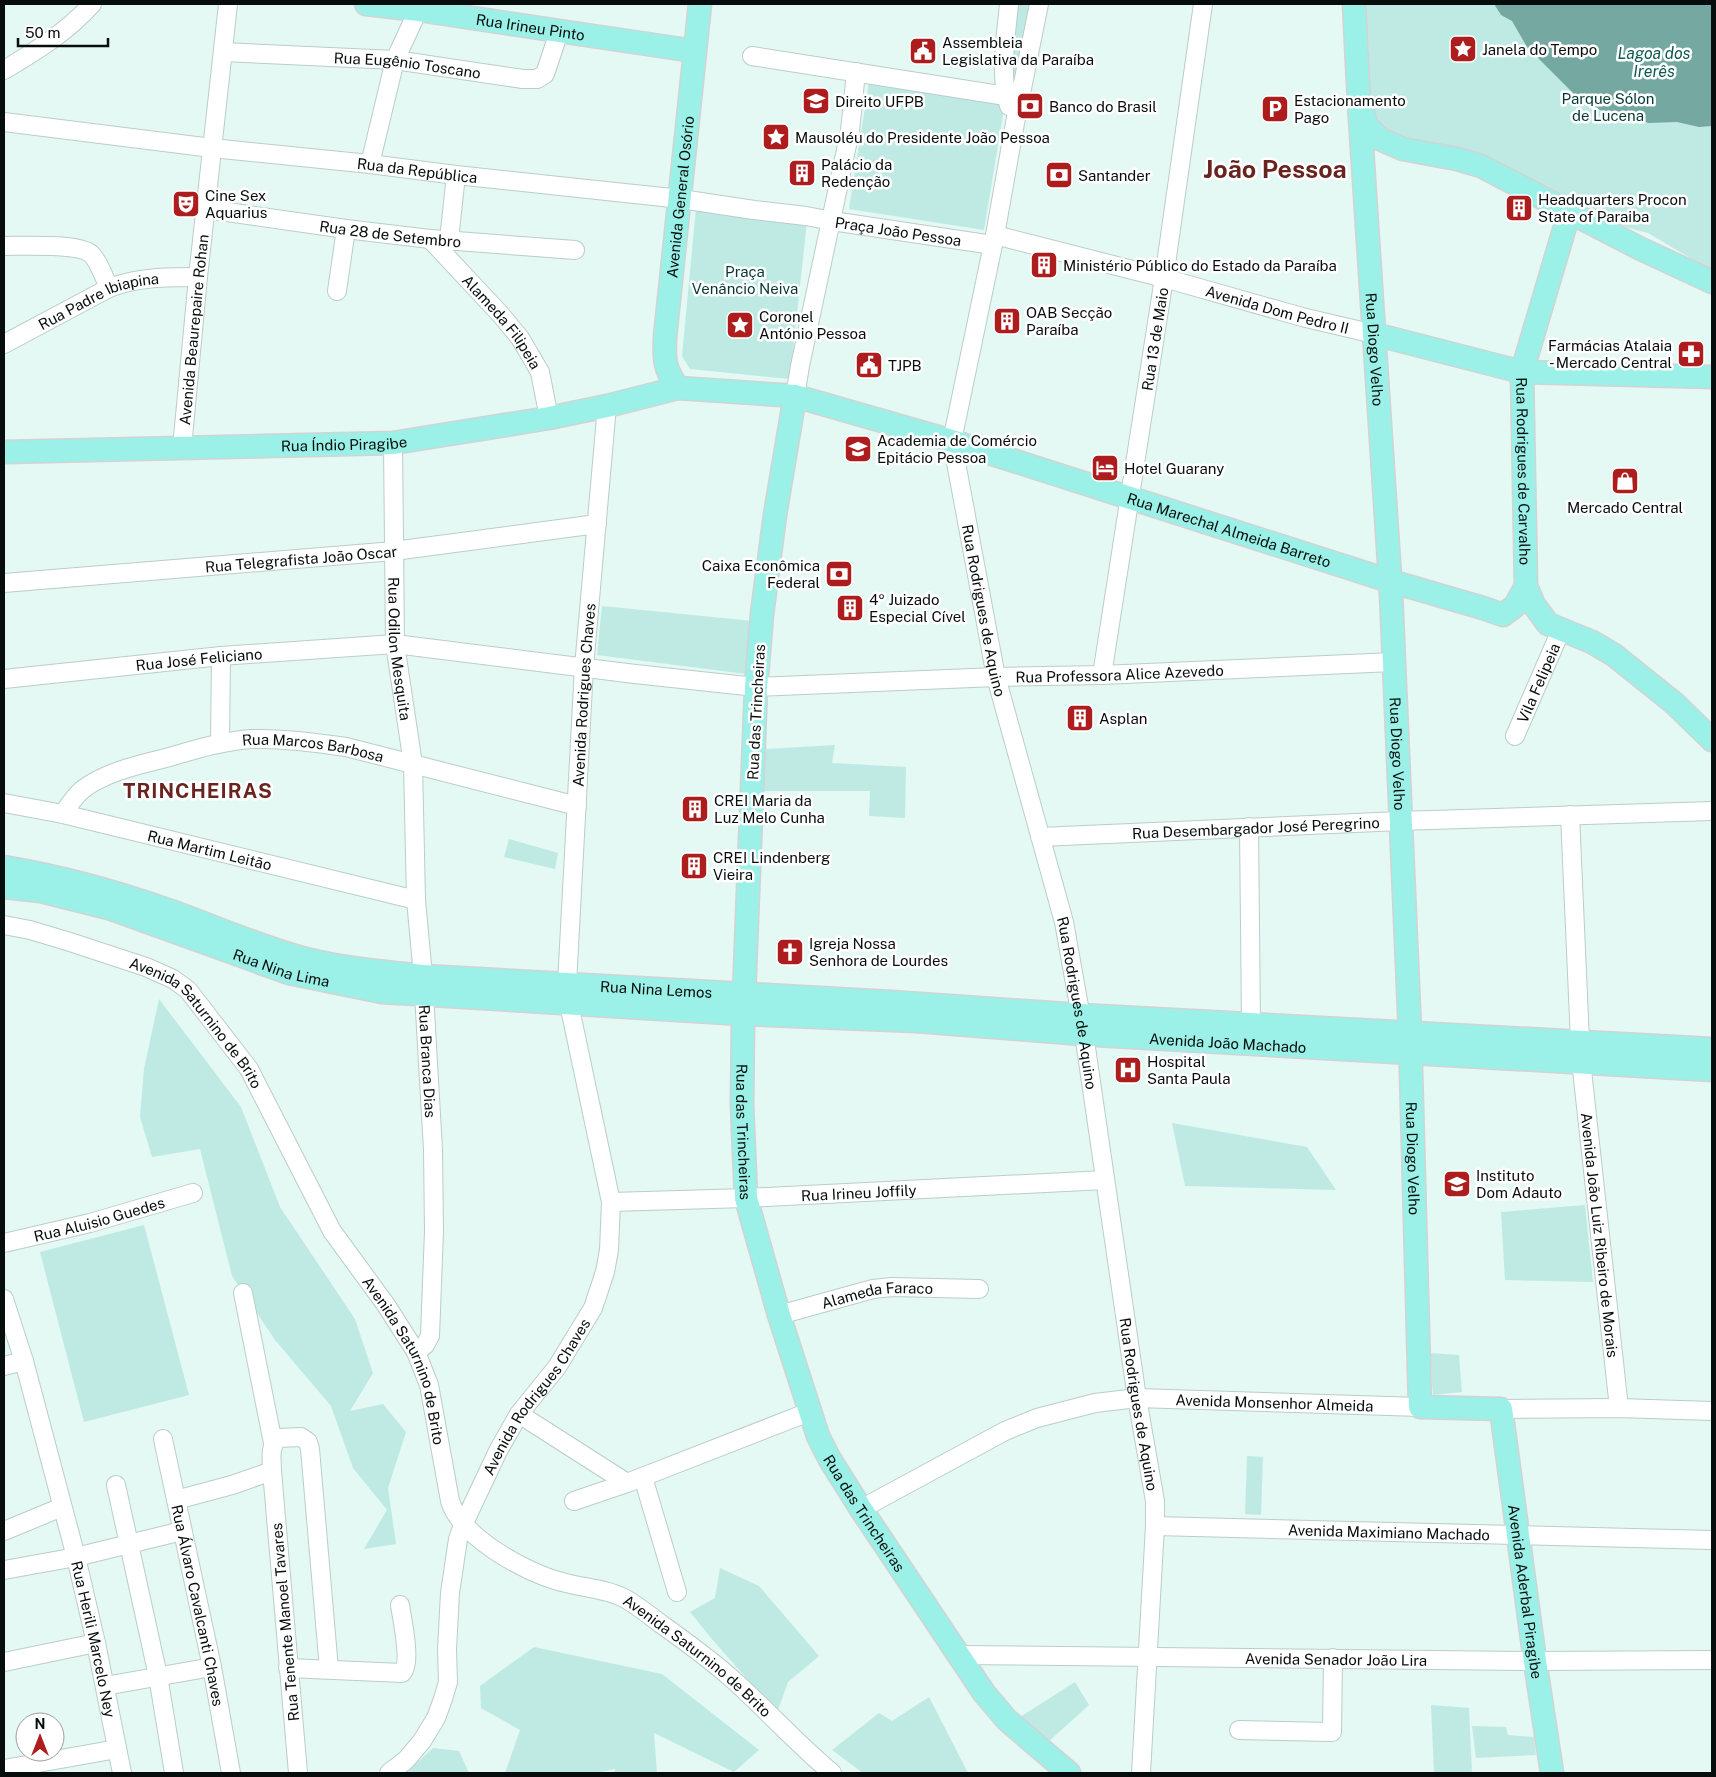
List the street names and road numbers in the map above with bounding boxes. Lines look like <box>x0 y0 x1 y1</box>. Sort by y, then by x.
street label: Rua Irineu Pinto <box>475 10 586 43</box>
street label: Rua Eugênio Toscano <box>333 49 482 81</box>
street label: Avenida General Osório <box>663 115 697 279</box>
street label: Rua da República <box>356 154 478 186</box>
street label: Praça João Pessoa <box>834 213 963 249</box>
street label: Rua 28 de Setembro <box>318 217 462 250</box>
street label: Avenida Beaurepaire Rohan <box>176 233 211 426</box>
street label: Rua Padre Ibiapina <box>35 269 160 333</box>
street label: Alameda Filipeia <box>459 271 545 372</box>
street label: Avenida Dom Pedro II <box>1204 282 1351 336</box>
street label: Rua 13 de Maio <box>1138 286 1171 392</box>
street label: Rua Diogo Velho <box>1363 292 1387 407</box>
street label: Rua Rodrigues de Carvalho <box>1514 377 1534 565</box>
street label: Rua Índio Piragibe <box>281 432 408 454</box>
street label: Rua Marechal Almeida Barreto <box>1125 489 1333 570</box>
street label: Rua Rodrigues de Aquino <box>959 523 1010 698</box>
street label: Rua Telegrafista João Oscar <box>204 542 398 575</box>
street label: Rua Odilon Mesquita <box>386 577 415 722</box>
street label: Avenida Rodrigues Chaves <box>569 602 598 787</box>
street label: Vila Felipeia <box>1513 640 1563 725</box>
street label: Rua das Trincheiras <box>744 644 768 780</box>
street label: Rua José Feliciano <box>135 645 263 673</box>
street label: Rua Professora Alice Azevedo <box>1015 661 1224 685</box>
street label: Rua Diogo Velho <box>1387 697 1409 811</box>
street label: Rua Marcos Barbosa <box>241 730 386 765</box>
street label: Rua Desembargador José Peregrino <box>1132 813 1380 841</box>
street label: Rua Martim Leitão <box>146 826 274 873</box>
street label: Rua Rodrigues de Aquino <box>1054 914 1100 1091</box>
street label: Rua Nina Lima <box>231 945 331 990</box>
street label: Avenida Saturnino de Brito <box>127 954 266 1091</box>
street label: Rua Nina Lemos <box>600 977 713 1001</box>
street label: Rua Branca Dias <box>416 1004 440 1118</box>
street label: Avenida João Machado <box>1149 1030 1307 1055</box>
street label: Rua das Trincheiras <box>733 1064 755 1200</box>
street label: Rua Diogo Velho <box>1403 1101 1423 1215</box>
street label: Avenida João Luiz Ribeiro de Morais <box>1578 1112 1622 1358</box>
street label: Rua Irineu Joffily <box>801 1181 917 1204</box>
street label: Rua Aluisio Guedes <box>32 1193 166 1244</box>
street label: Avenida Saturnino de Brito <box>359 1273 448 1446</box>
street label: Alameda Faraco <box>819 1278 933 1311</box>
street label: Avenida Rodrigues Chaves <box>479 1315 593 1478</box>
street label: Rua Rodrigues de Aquino <box>1117 1316 1162 1492</box>
street label: Avenida Monsenhor Almeida <box>1175 1391 1374 1414</box>
street label: Rua das Trincheiras <box>820 1451 909 1575</box>
street label: Rua Álvaro Cavalcanti Chaves <box>169 1503 227 1707</box>
street label: Avenida Aderbal Piragibe <box>1505 1503 1546 1680</box>
street label: Avenida Maximiano Machado <box>1288 1521 1490 1543</box>
street label: Rua Tenente Manoel Tavares <box>268 1522 302 1722</box>
street label: Rua Herili Marcelo Ney <box>69 1559 119 1719</box>
street label: Avenida Saturnino de Brito <box>620 1591 775 1720</box>
street label: Avenida Senador João Lira <box>1245 1649 1427 1668</box>

